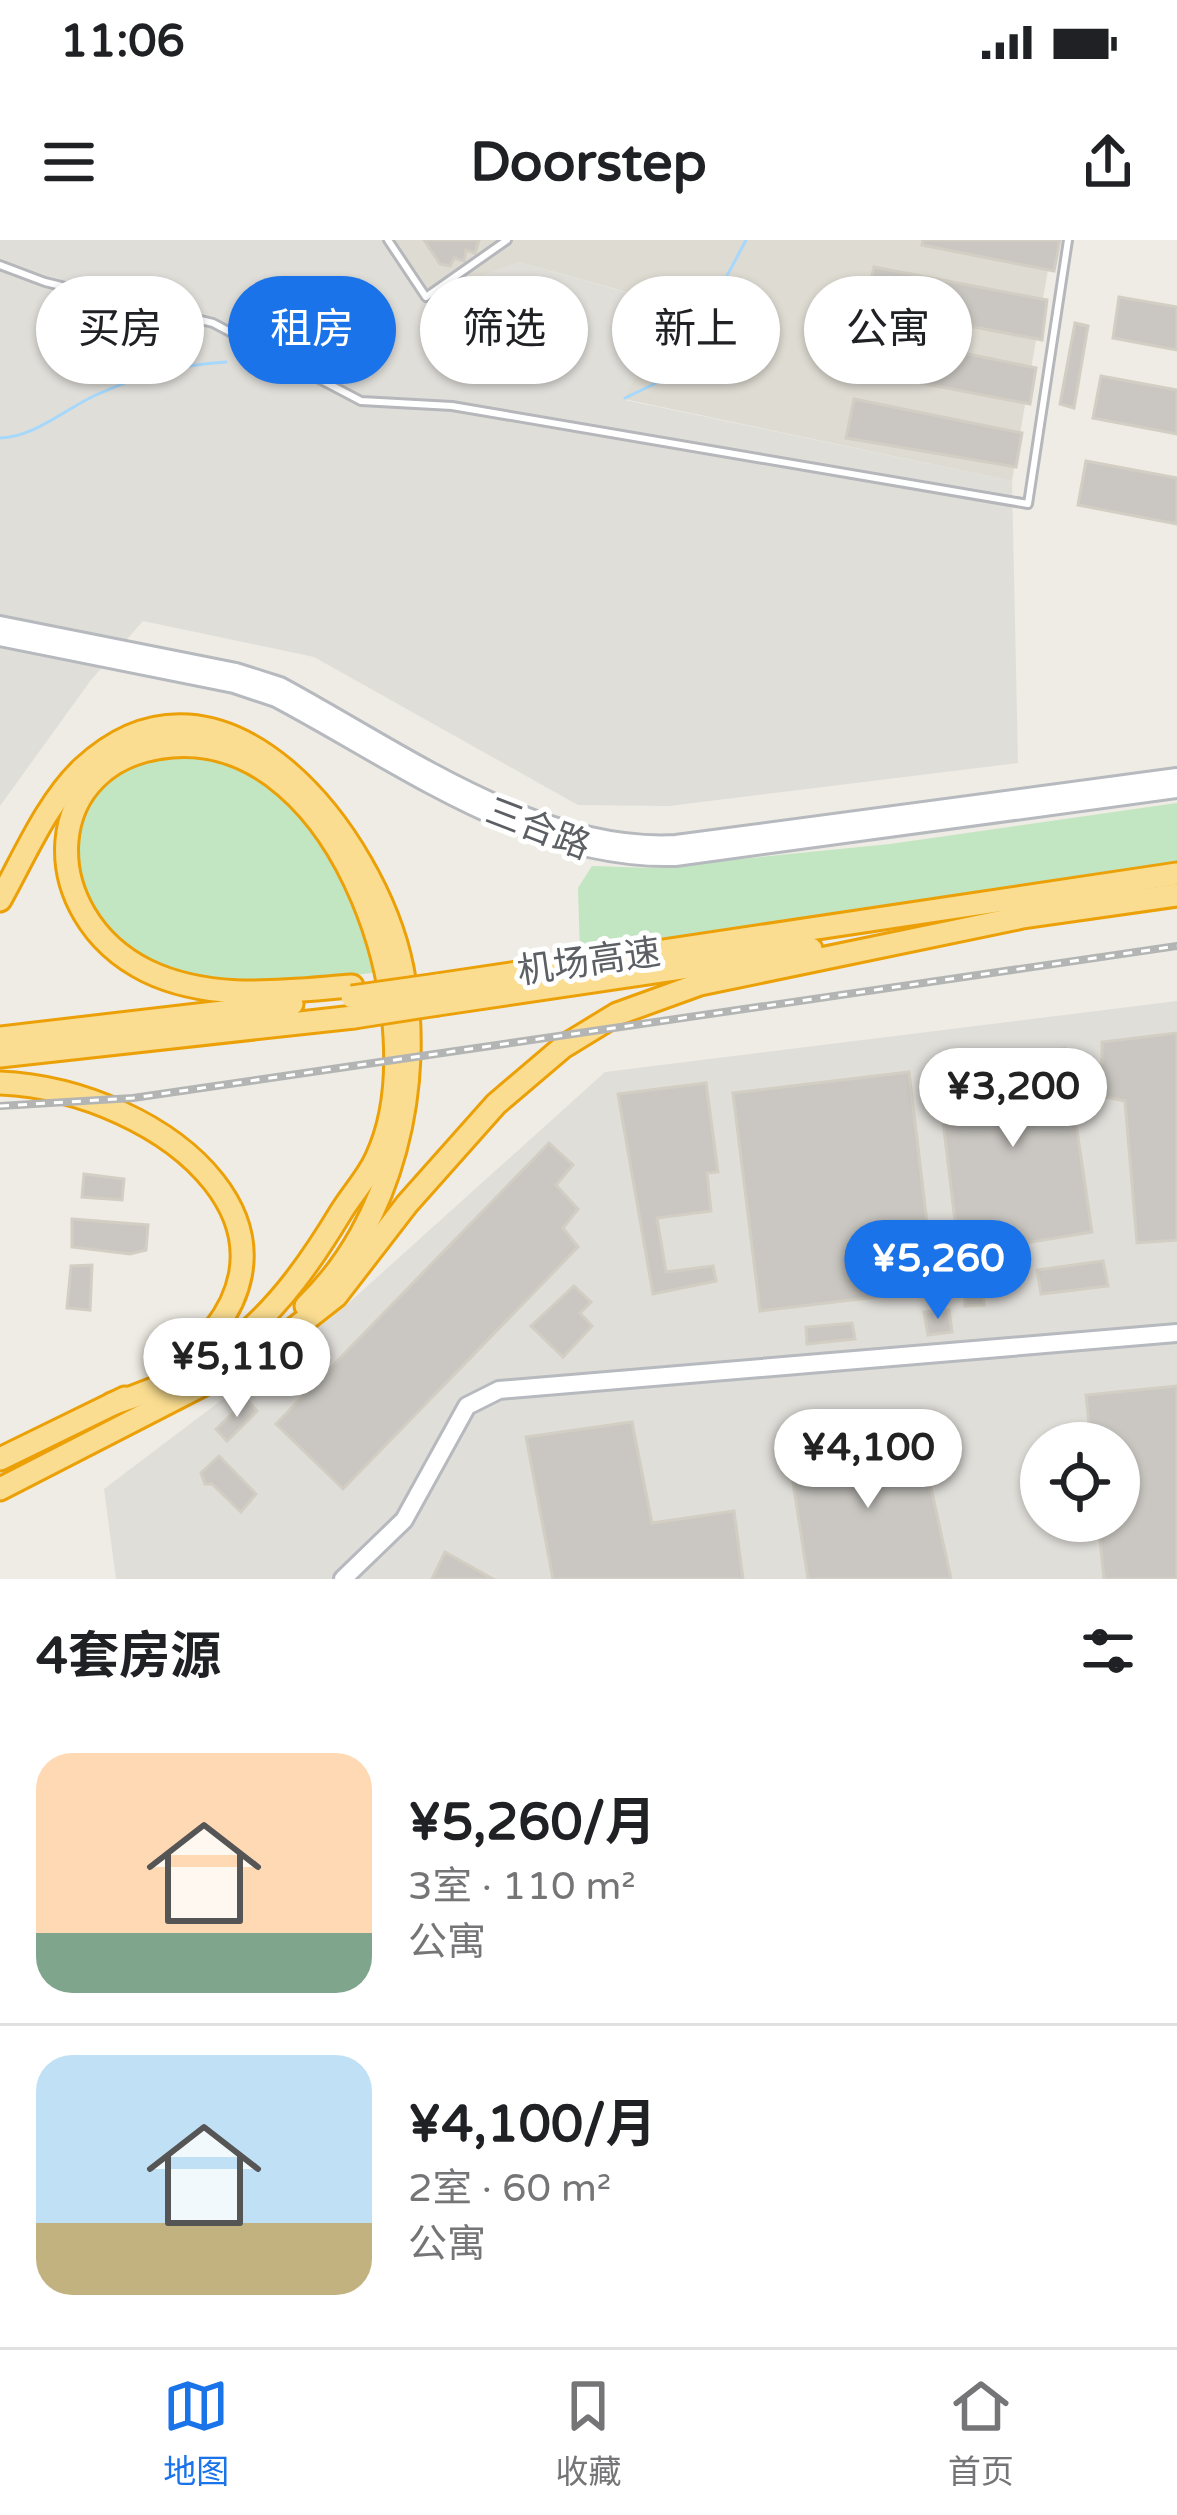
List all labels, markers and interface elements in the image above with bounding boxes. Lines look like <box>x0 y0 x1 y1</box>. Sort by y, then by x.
text: 11:06 <box>60 15 185 69</box>
icon: menu <box>36 129 102 195</box>
icon: share <box>1075 129 1141 195</box>
text: Doorstep <box>470 130 707 195</box>
chip: 买房 <box>36 276 204 384</box>
chip: 租房 <box>228 276 396 384</box>
chip: 筛选 <box>420 276 588 384</box>
chip: 新上 <box>612 276 780 384</box>
chip: 公寓 <box>804 276 972 384</box>
street label: 三合路 <box>480 790 596 868</box>
street label: 机场高速 <box>515 931 663 993</box>
pin: ¥3,200 <box>915 1048 1111 1150</box>
text: ¥3,200 <box>946 1063 1080 1110</box>
pin: ¥5,260 <box>840 1220 1036 1322</box>
text: ¥5,260 <box>871 1235 1005 1282</box>
pin: ¥5,110 <box>139 1318 335 1420</box>
text: ¥5,110 <box>170 1333 304 1380</box>
pin: ¥4,100 <box>770 1409 966 1511</box>
map controls <box>1020 1422 1140 1542</box>
button: locate <box>1020 1422 1140 1542</box>
text: ¥4,100 <box>801 1424 935 1471</box>
icon: filters <box>1075 1618 1141 1684</box>
text: 4套房源 <box>36 1626 221 1688</box>
text: ¥5,260/月 <box>408 1792 656 1854</box>
icon: home <box>132 1801 276 1945</box>
text: 3室 · 110 m² <box>408 1863 636 1910</box>
text: 公寓 <box>408 1919 486 1966</box>
text: ¥4,100/月 <box>408 2094 657 2156</box>
icon: home <box>132 2103 276 2247</box>
text: 2室 · 60 m² <box>408 2165 611 2212</box>
text: 公寓 <box>408 2221 486 2268</box>
tab: 地图 <box>163 2373 229 2493</box>
tab: 收藏 <box>555 2373 621 2493</box>
tab: 首页 <box>948 2373 1014 2493</box>

